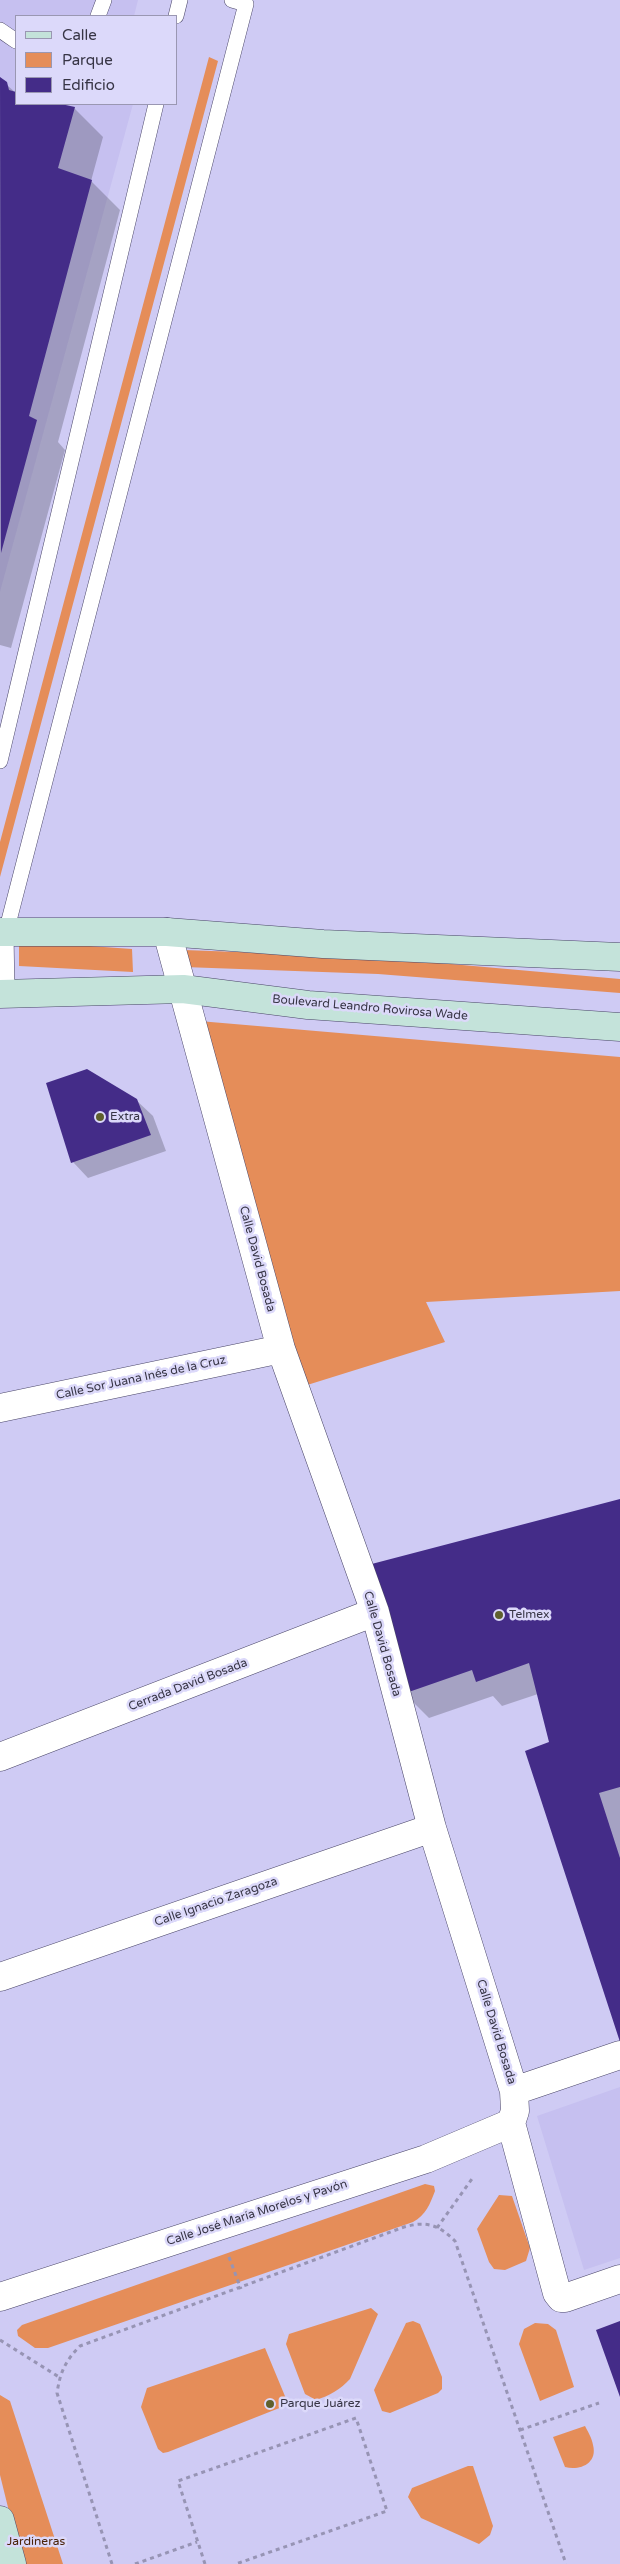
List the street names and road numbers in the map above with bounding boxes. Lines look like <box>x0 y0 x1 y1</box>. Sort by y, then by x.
street label: Boulevard Leandro Rovirosa Wade <box>272 992 468 1024</box>
street label: Calle David Bosada <box>236 1205 278 1313</box>
street label: Calle Sor Juana Inés de la Cruz <box>55 1353 227 1403</box>
street label: Calle David Bosada <box>360 1590 404 1698</box>
street label: Cerrada David Bosada <box>126 1656 250 1714</box>
street label: Calle Ignacio Zaragoza <box>153 1874 279 1930</box>
street label: Calle David Bosada <box>473 1978 519 2086</box>
street label: Calle José María Morelos y Pavón <box>165 2177 349 2249</box>

